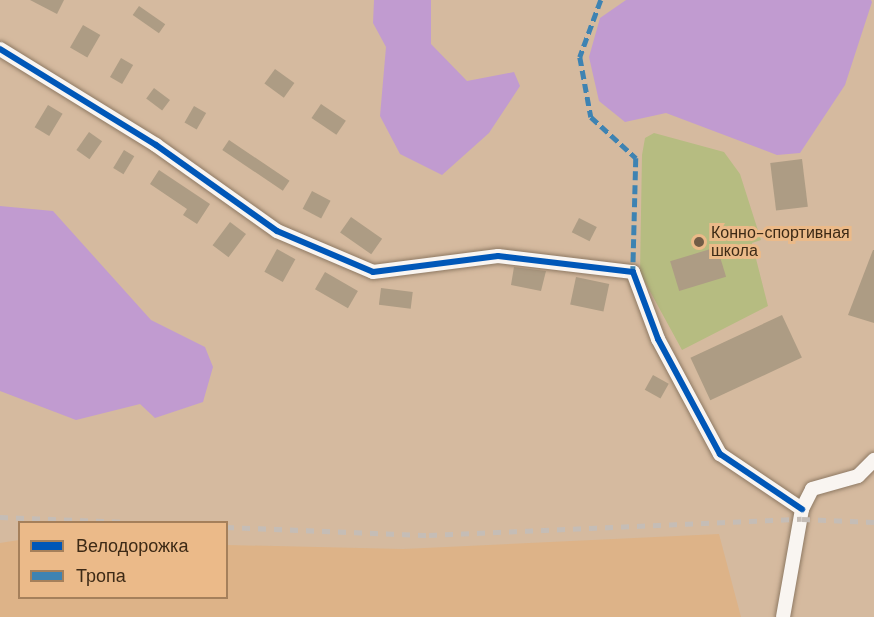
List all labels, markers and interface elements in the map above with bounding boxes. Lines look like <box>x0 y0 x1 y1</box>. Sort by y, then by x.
place label: Конно-спортивная школа <box>711 223 850 261</box>
marker: Конно-спортивная школа <box>692 235 706 249</box>
legend <box>18 521 228 599</box>
text: Велодорожка <box>76 534 188 558</box>
text: Тропа <box>76 564 126 588</box>

